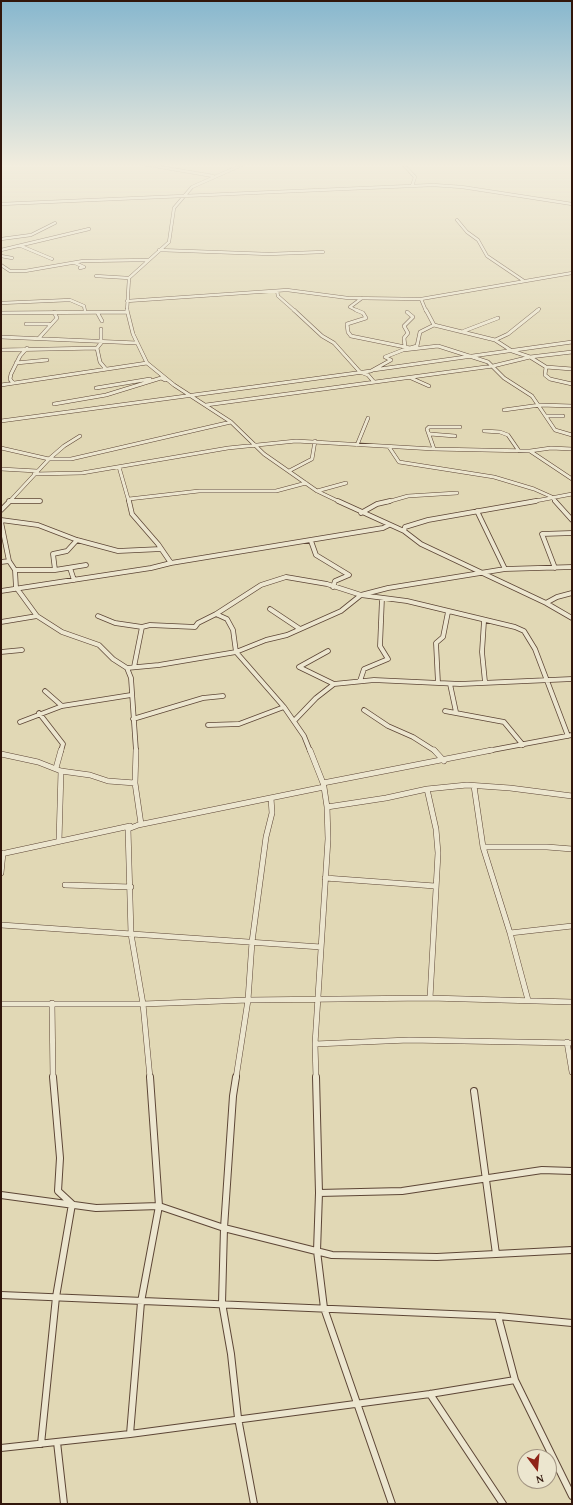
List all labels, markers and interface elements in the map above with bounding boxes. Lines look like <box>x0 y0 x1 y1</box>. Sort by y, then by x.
north arrow <box>517 1449 557 1489</box>
text: N <box>534 1471 546 1488</box>

